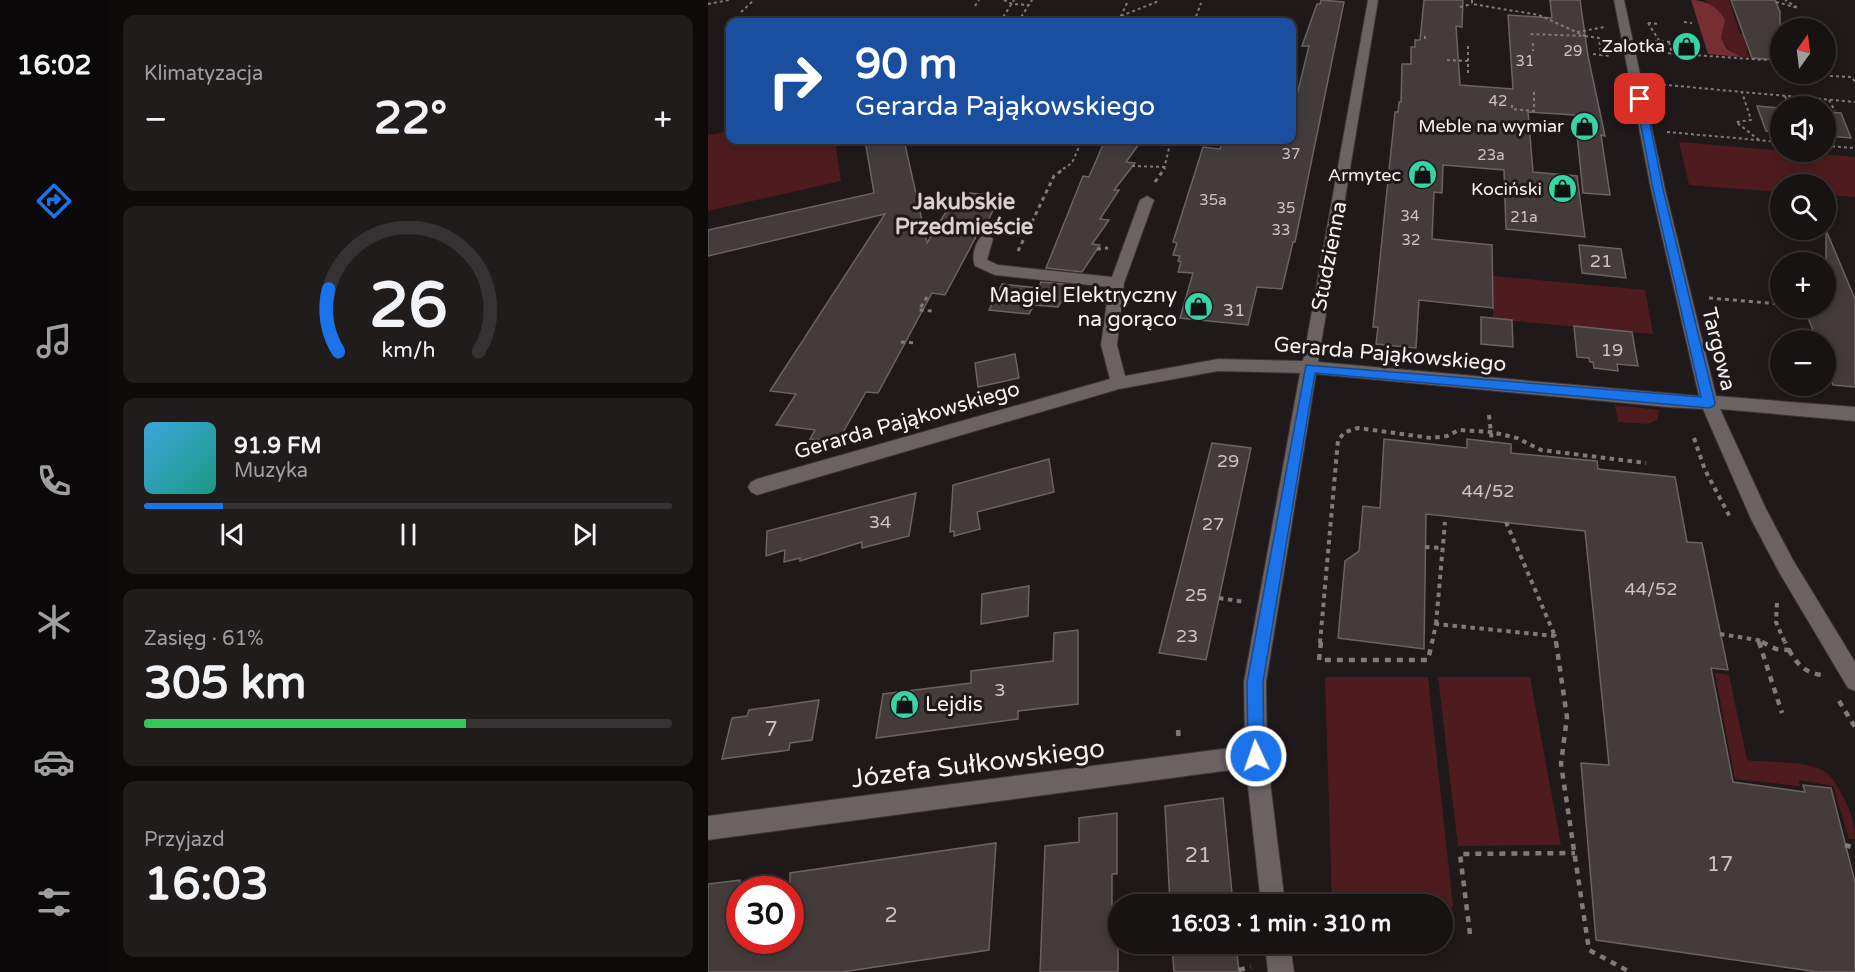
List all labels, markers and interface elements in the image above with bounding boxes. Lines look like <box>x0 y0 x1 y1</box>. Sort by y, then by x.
north arrow <box>1770 18 1836 84</box>
map controls <box>1770 18 1836 396</box>
shop icon: Zalotka <box>1670 30 1702 62</box>
place label: Zalotka <box>1601 35 1665 57</box>
text: 90 m <box>855 39 957 90</box>
icon: right <box>756 42 834 120</box>
house number: 29 <box>1564 42 1582 60</box>
text: 16:02 <box>17 49 91 82</box>
house number: 31 <box>1516 52 1534 70</box>
text: Klimatyzacja <box>144 62 263 86</box>
pin <box>1614 73 1665 124</box>
icon: arrive <box>1623 82 1656 115</box>
text: Gerarda Pająkowskiego <box>855 90 1155 123</box>
text: 22° <box>374 92 447 146</box>
house number: 42 <box>1489 92 1507 110</box>
button: sound <box>1770 96 1836 162</box>
text: − <box>144 100 168 139</box>
text: + <box>653 100 672 139</box>
shop icon: Meble na wymiar <box>1569 110 1601 142</box>
place label: Meble na wymiar <box>1418 115 1564 137</box>
house number: 37 <box>1282 145 1300 163</box>
house number: 23a <box>1477 146 1505 164</box>
shop icon: Armytec <box>1406 159 1438 191</box>
place label: Armytec <box>1328 164 1401 186</box>
shop icon: Kociński <box>1547 173 1579 205</box>
button: search <box>1770 174 1836 240</box>
place label: Kociński <box>1471 178 1542 200</box>
icon: directions <box>33 180 75 222</box>
district label: Jakubskie Przedmieście <box>895 189 1033 240</box>
house number: 35a <box>1199 191 1227 209</box>
house number: 35 <box>1277 199 1295 217</box>
street label: Studzienna <box>1307 199 1352 313</box>
house number: 34 <box>1401 207 1419 225</box>
house number: 21a <box>1510 208 1538 226</box>
house number: 33 <box>1272 221 1290 239</box>
house number: 32 <box>1402 231 1420 249</box>
house number: 21 <box>1590 250 1612 272</box>
button: + <box>1770 252 1836 318</box>
text: 26 <box>369 269 447 344</box>
place label: Magiel Elektryczny na gorąco <box>989 283 1177 332</box>
shop icon: Magiel Elektryczny na gorąco <box>1182 291 1214 323</box>
house number: 31 <box>1223 299 1245 321</box>
street label: Targowa <box>1696 305 1741 393</box>
icon: music <box>33 320 75 362</box>
button: − <box>1770 330 1836 396</box>
street label: Gerarda Pająkowskiego <box>1273 332 1507 377</box>
text: km/h <box>381 337 435 363</box>
house number: 19 <box>1601 339 1623 361</box>
street label: Gerarda Pająkowskiego <box>792 376 1023 465</box>
text: 91.9 FM <box>234 433 322 459</box>
house number: 29 <box>1217 450 1239 472</box>
text: Muzyka <box>234 459 308 483</box>
icon: phone <box>33 460 75 502</box>
house number: 44/52 <box>1461 480 1515 502</box>
house number: 34 <box>869 511 891 533</box>
house number: 27 <box>1202 513 1224 535</box>
icon: previous <box>216 518 249 551</box>
icon: pause <box>392 518 425 551</box>
icon: next <box>568 518 601 551</box>
house number: 44/52 <box>1624 578 1678 600</box>
house number: 25 <box>1185 584 1207 606</box>
icon: climate <box>33 601 75 643</box>
house number: 23 <box>1176 625 1198 647</box>
text: Zasięg · 61% <box>144 627 264 651</box>
text: 305 km <box>144 657 306 711</box>
house number: 3 <box>994 679 1006 701</box>
shop icon: Lejdis <box>888 688 920 720</box>
place label: Lejdis <box>925 692 983 717</box>
house number: 7 <box>764 717 778 742</box>
position arrow <box>1224 724 1288 788</box>
street label: Józefa Sułkowskiego <box>850 733 1107 794</box>
icon: car <box>33 741 75 783</box>
text: Przyjazd <box>144 828 225 852</box>
house number: 21 <box>1185 843 1211 868</box>
house number: 17 <box>1707 852 1733 877</box>
text: 16:03 <box>144 858 269 912</box>
speed limit sign: 30 <box>726 876 804 954</box>
icon: filters <box>33 881 75 923</box>
house number: 2 <box>884 903 898 928</box>
text: 16:03 · 1 min · 310 m <box>1170 911 1391 937</box>

